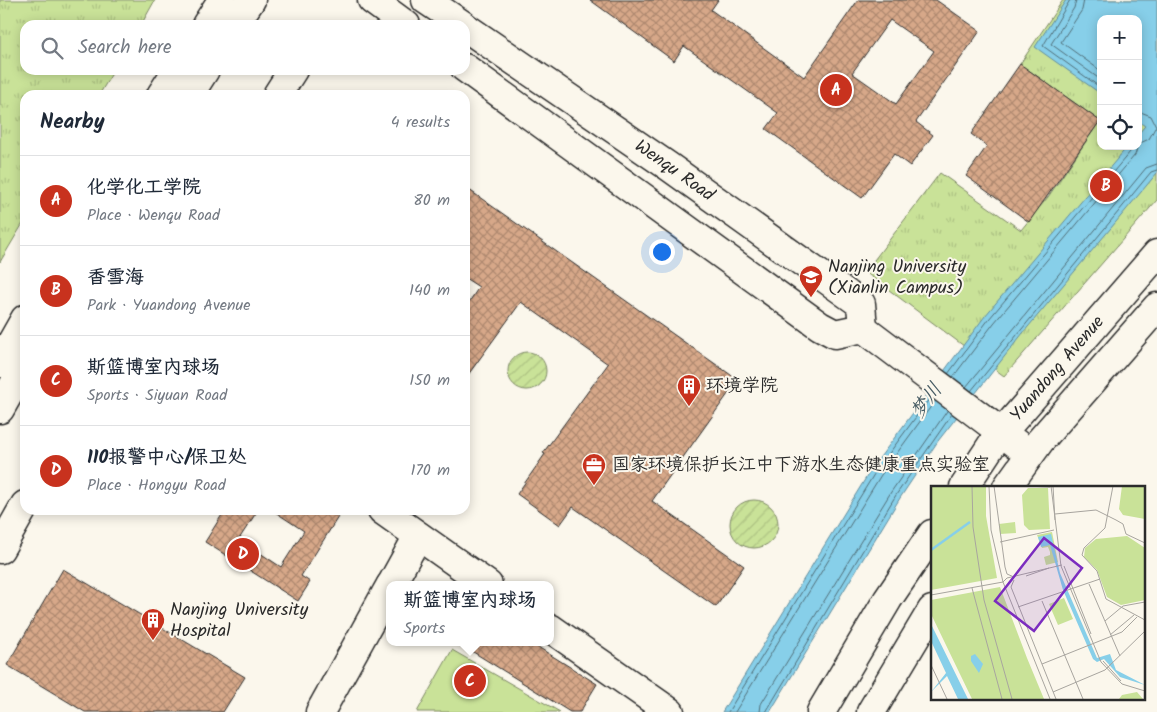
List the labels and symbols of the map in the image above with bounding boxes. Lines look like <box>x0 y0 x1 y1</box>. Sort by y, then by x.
pin: A <box>820 71 852 109</box>
street label: Wenqu Road <box>628 132 721 210</box>
pin: B <box>1090 167 1122 205</box>
your location <box>649 239 675 265</box>
place label: Nanjing University (Xianlin Campus) <box>828 253 967 303</box>
school or university icon: Nanjing University (Xianlin Campus) <box>798 264 824 298</box>
street label: Yuandong Avenue <box>1003 309 1112 428</box>
place label: 环境学院 <box>706 372 778 401</box>
building icon: 环境学院 <box>676 373 702 407</box>
water label: 梦川 <box>904 376 951 425</box>
place label: 国家环境保护长江中下游水生态健康重点实验室 <box>612 451 990 480</box>
office icon: 国家环境保护长江中下游水生态健康重点实验室 <box>581 452 607 486</box>
inset map <box>931 486 1144 700</box>
pin: D <box>227 535 259 573</box>
place label: Nanjing University Hospital <box>170 596 309 646</box>
building icon: Nanjing University Hospital <box>140 607 166 641</box>
pin: C <box>454 662 486 700</box>

